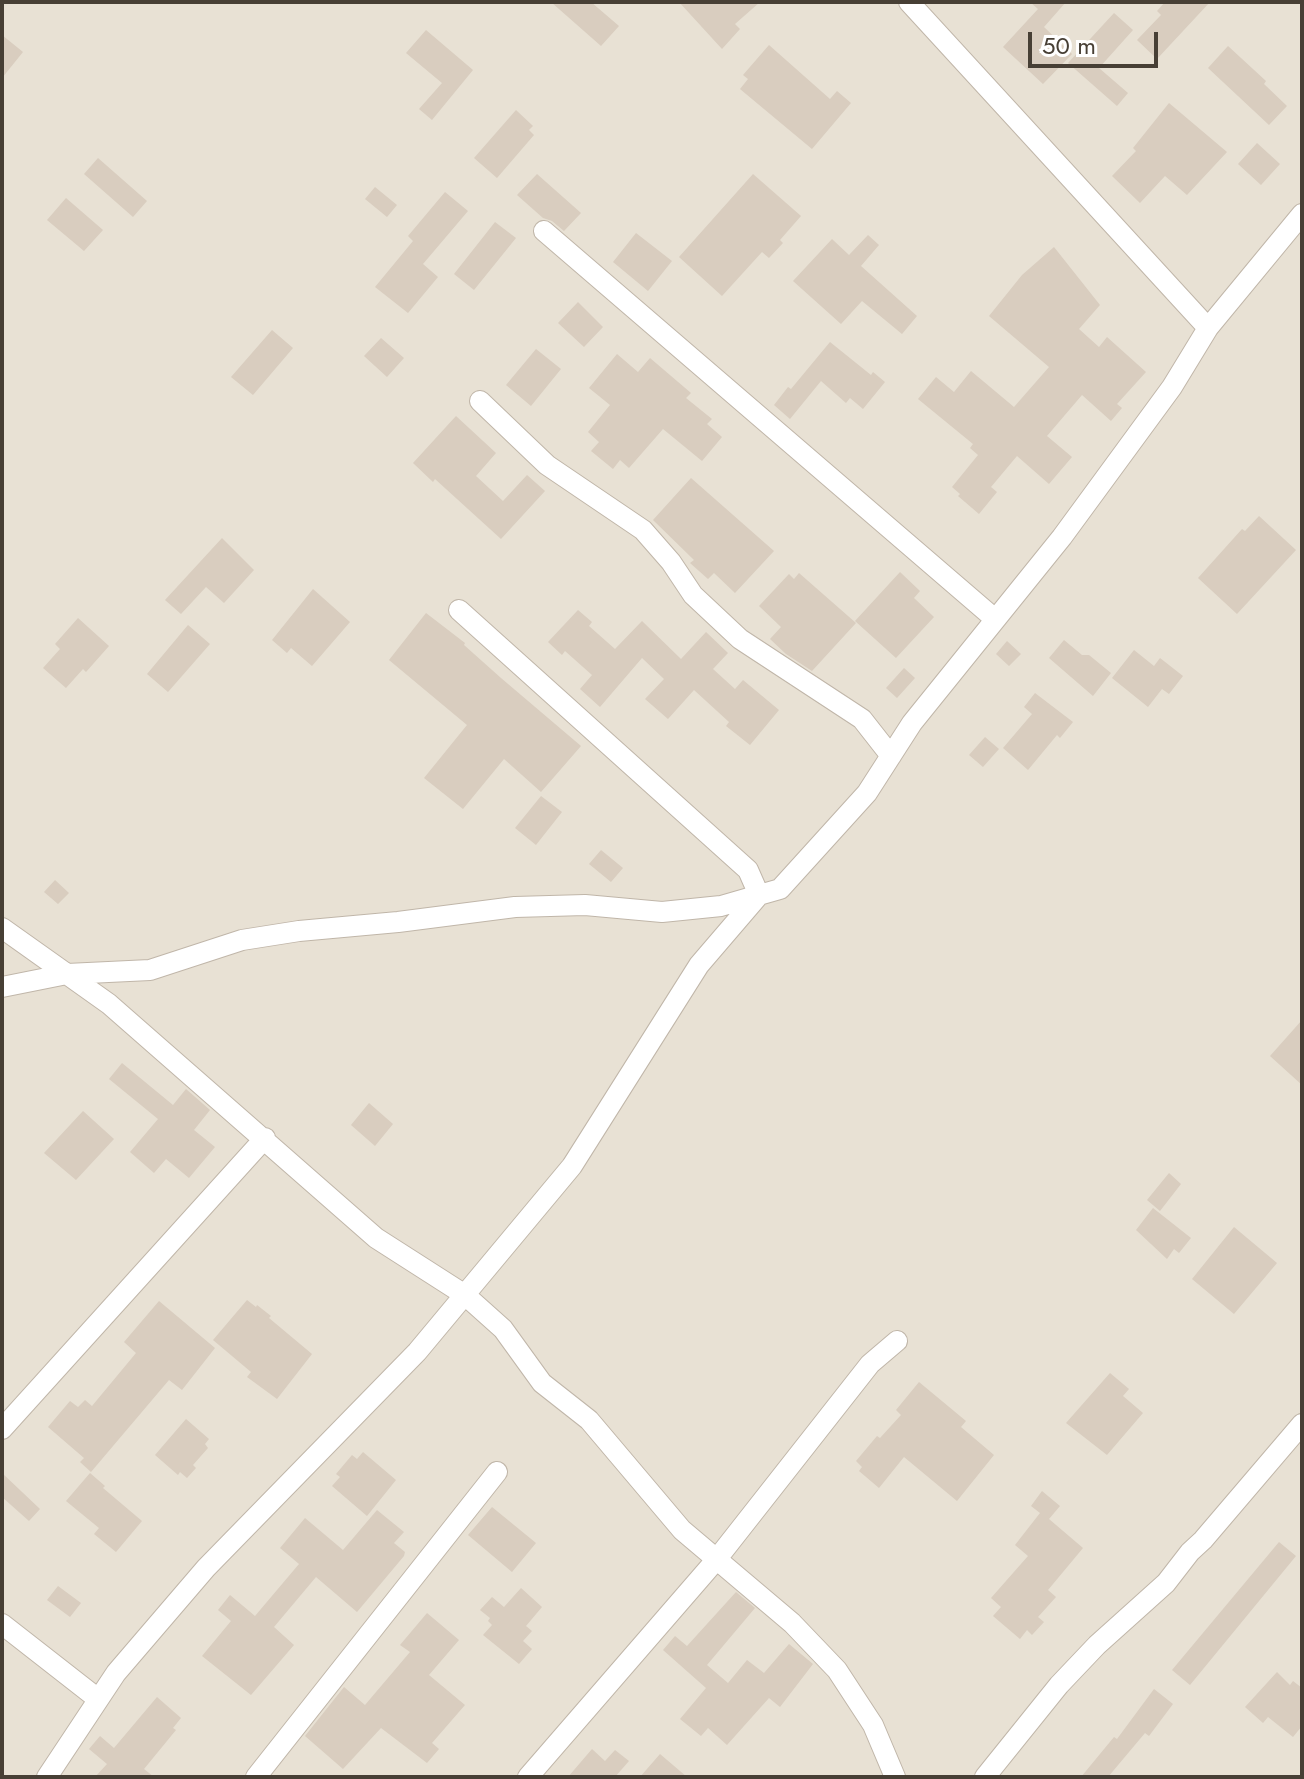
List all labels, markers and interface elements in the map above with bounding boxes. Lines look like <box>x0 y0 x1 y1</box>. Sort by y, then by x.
scale bar <box>1032 16 1162 66</box>
text: 50 m <box>1042 28 1096 63</box>

